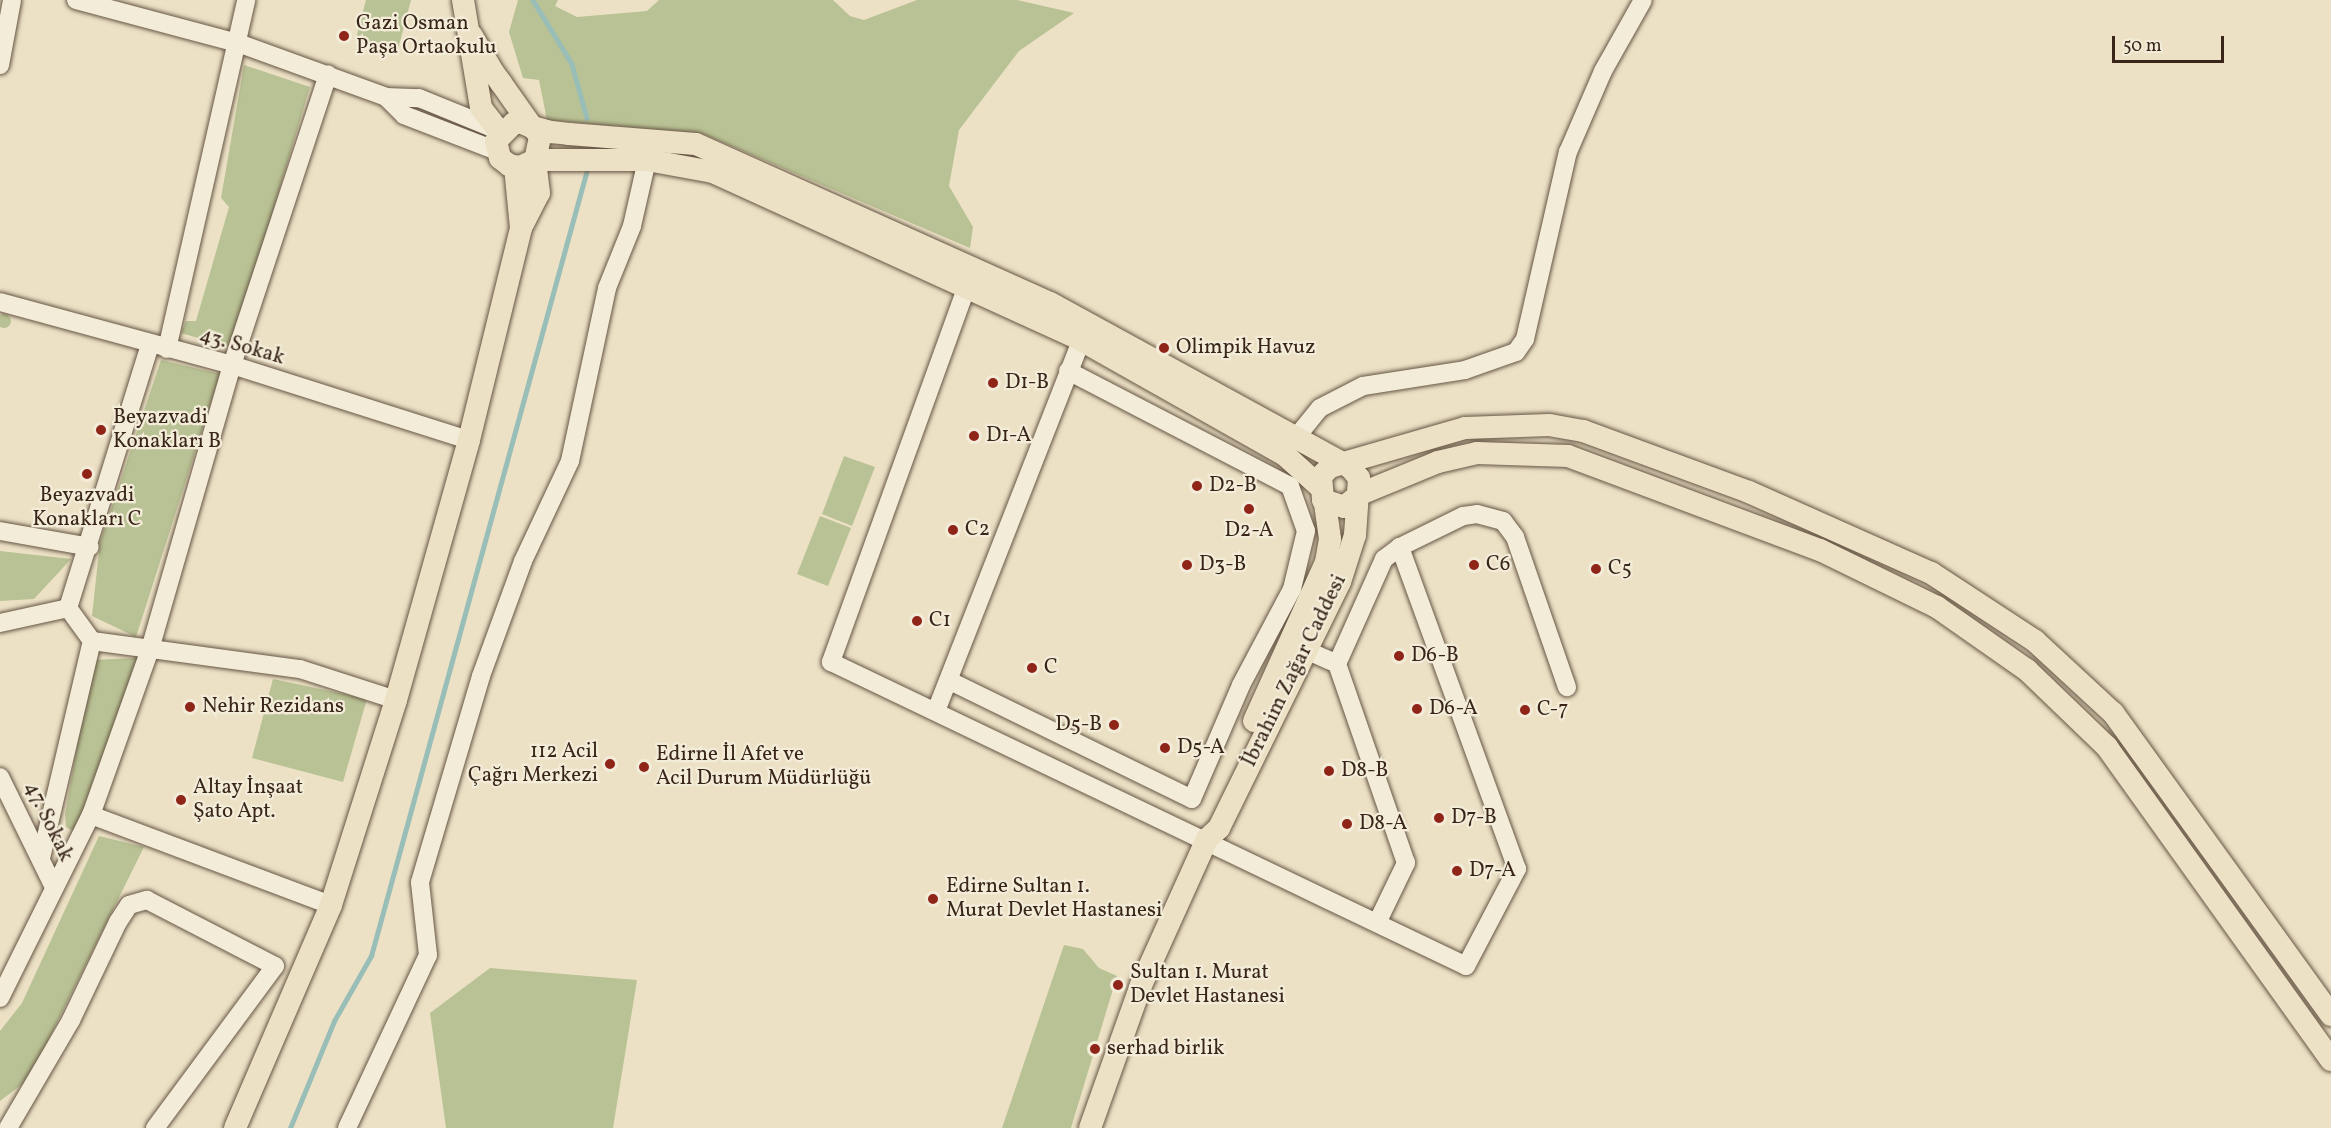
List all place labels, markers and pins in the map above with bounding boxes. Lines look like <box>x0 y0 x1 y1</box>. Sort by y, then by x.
place label: Gazi Osman Paşa Ortaokulu <box>356 11 497 61</box>
marker: Gazi Osman Paşa Ortaokulu <box>337 29 351 43</box>
place label: Olimpik Havuz <box>1176 335 1316 361</box>
marker: Olimpik Havuz <box>1157 341 1171 355</box>
place label: D1-B <box>1005 370 1049 396</box>
marker: D1-B <box>986 376 1000 390</box>
place label: Beyazvadi Konakları B <box>113 405 221 455</box>
marker: Beyazvadi Konakları B <box>94 423 108 437</box>
place label: D1-A <box>986 423 1031 449</box>
marker: D1-A <box>967 429 981 443</box>
marker: Beyazvadi Konakları C <box>80 467 94 481</box>
place label: D2-B <box>1209 473 1257 499</box>
marker: D2-B <box>1190 479 1204 493</box>
place label: Beyazvadi Konakları C <box>33 483 141 533</box>
marker: D2-A <box>1242 502 1256 516</box>
place label: C2 <box>965 517 990 543</box>
place label: D2-A <box>1225 518 1273 544</box>
marker: C2 <box>946 523 960 537</box>
place label: D3-B <box>1199 552 1246 578</box>
place label: C6 <box>1486 552 1510 578</box>
place label: C5 <box>1608 556 1632 582</box>
marker: D3-B <box>1180 558 1194 572</box>
marker: C6 <box>1467 558 1481 572</box>
marker: C5 <box>1589 562 1603 576</box>
place label: C1 <box>929 608 951 634</box>
marker: C1 <box>910 614 924 628</box>
place label: D6-B <box>1411 643 1459 669</box>
marker: D6-B <box>1392 649 1406 663</box>
place label: C <box>1044 655 1058 681</box>
marker: C <box>1025 661 1039 675</box>
place label: Nehir Rezidans <box>202 694 344 720</box>
place label: D6-A <box>1429 696 1478 722</box>
place label: C-7 <box>1537 697 1568 723</box>
marker: Nehir Rezidans <box>183 700 197 714</box>
marker: D6-A <box>1410 702 1424 716</box>
marker: C-7 <box>1518 703 1532 717</box>
place label: D5-B <box>1055 712 1102 738</box>
marker: D5-B <box>1107 718 1121 732</box>
place label: D5-A <box>1177 735 1225 761</box>
place label: 112 Acil Çağrı Merkezi <box>468 739 598 789</box>
marker: D5-A <box>1158 741 1172 755</box>
place label: Edirne İl Afet ve Acil Durum Müdürlüğü <box>656 742 871 792</box>
marker: 112 Acil Çağrı Merkezi <box>603 757 617 771</box>
place label: D8-B <box>1341 758 1388 784</box>
marker: Edirne İl Afet ve Acil Durum Müdürlüğü <box>637 760 651 774</box>
marker: D8-B <box>1322 764 1336 778</box>
place label: Altay İnşaat Şato Apt. <box>193 775 304 825</box>
marker: Altay İnşaat Şato Apt. <box>174 793 188 807</box>
place label: D7-B <box>1451 805 1497 831</box>
place label: D8-A <box>1359 811 1407 837</box>
marker: D7-B <box>1432 811 1446 825</box>
marker: D8-A <box>1340 817 1354 831</box>
place label: D7-A <box>1469 858 1516 884</box>
marker: D7-A <box>1450 864 1464 878</box>
place label: Edirne Sultan 1. Murat Devlet Hastanesi <box>946 874 1162 924</box>
marker: Edirne Sultan 1. Murat Devlet Hastanesi <box>924 890 942 908</box>
place label: Sultan 1. Murat Devlet Hastanesi <box>1130 960 1285 1010</box>
marker: Sultan 1. Murat Devlet Hastanesi <box>1111 978 1125 992</box>
place label: serhad birlik <box>1107 1036 1224 1062</box>
marker: serhad birlik <box>1088 1042 1102 1056</box>

